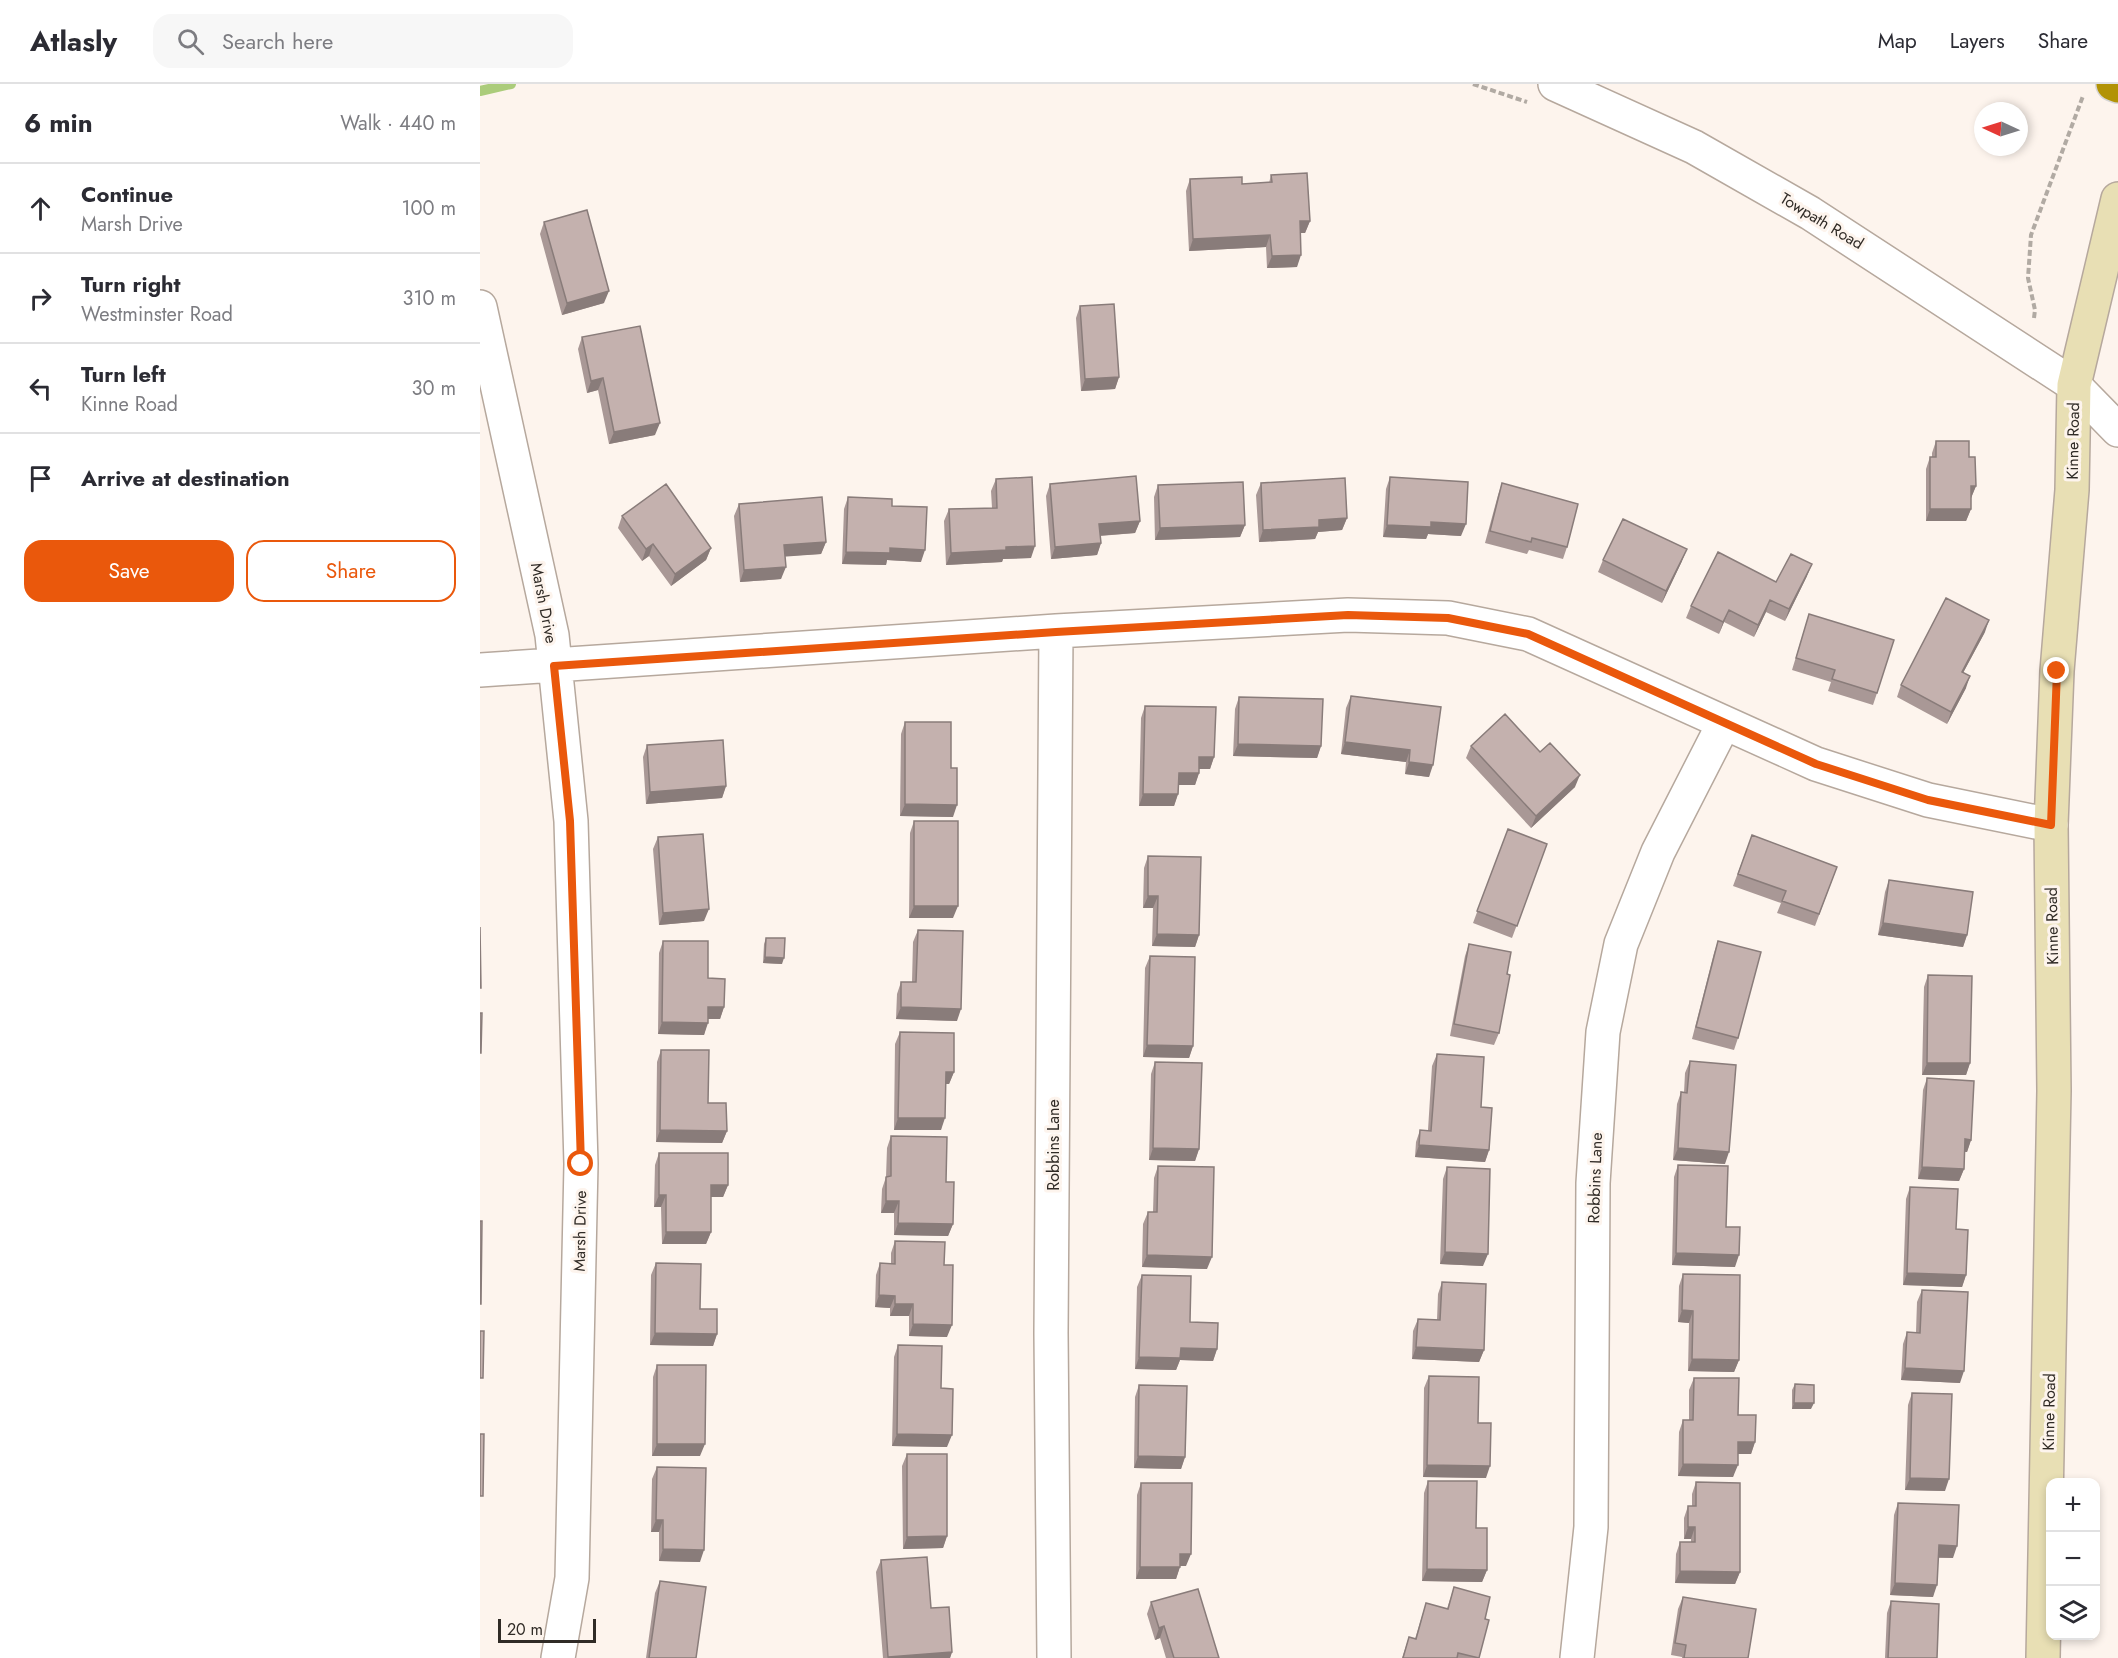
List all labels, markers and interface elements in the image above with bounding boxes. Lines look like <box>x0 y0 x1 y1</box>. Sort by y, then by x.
search box <box>153 14 573 68</box>
text: Atlasly <box>30 21 117 62</box>
icon: search <box>174 25 207 58</box>
text: Search here <box>222 25 333 57</box>
text: Map <box>1878 26 1917 56</box>
text: Layers <box>1950 26 2005 56</box>
text: Share <box>2038 26 2088 56</box>
north arrow <box>1974 102 2028 156</box>
text: 6 min <box>24 104 93 142</box>
text: Walk · 440 m <box>340 109 456 138</box>
text: Continue <box>81 178 173 210</box>
street label: Towpath Road <box>1776 187 1868 255</box>
icon: ahead <box>24 192 57 225</box>
text: 100 m <box>401 194 456 223</box>
text: Marsh Drive <box>81 210 183 239</box>
text: Turn right <box>81 268 181 300</box>
icon: right <box>24 282 57 315</box>
text: 310 m <box>402 284 456 313</box>
text: Westminster Road <box>81 300 233 329</box>
text: Turn left <box>81 358 166 390</box>
icon: left <box>24 372 57 405</box>
text: 30 m <box>411 374 456 403</box>
text: Kinne Road <box>81 390 178 419</box>
street label: Kinne Road <box>2061 402 2085 480</box>
icon: arrive <box>24 462 57 495</box>
text: Arrive at destination <box>81 462 290 494</box>
button: Save <box>24 540 234 602</box>
button: Share <box>246 540 456 602</box>
street label: Marsh Drive <box>525 561 563 645</box>
route end <box>2043 657 2069 683</box>
street label: Kinne Road <box>2040 887 2064 965</box>
street label: Robbins Lane <box>1042 1099 1065 1191</box>
street label: Robbins Lane <box>1582 1132 1608 1224</box>
route start <box>567 1150 593 1176</box>
street label: Marsh Drive <box>568 1190 592 1272</box>
street label: Kinne Road <box>2037 1373 2061 1451</box>
map controls <box>2046 1478 2100 1640</box>
button: + <box>2046 1478 2100 1532</box>
button: − <box>2046 1532 2100 1586</box>
button: layers <box>2046 1586 2100 1640</box>
scale bar <box>498 1616 596 1644</box>
text: 20 m <box>507 1618 543 1641</box>

